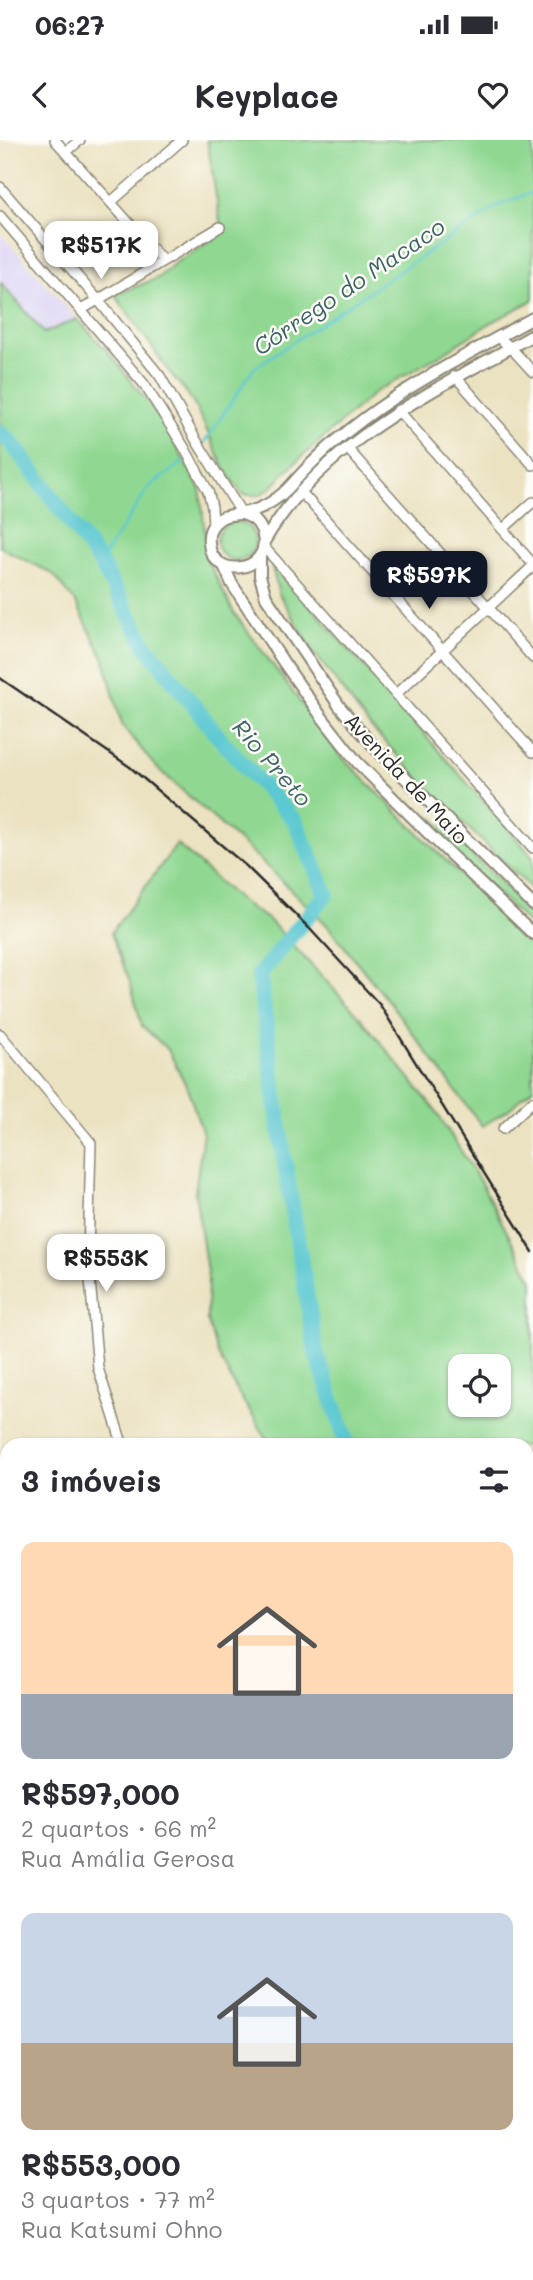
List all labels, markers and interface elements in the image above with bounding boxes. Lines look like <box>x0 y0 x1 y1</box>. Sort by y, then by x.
text: 06:27 <box>35 8 105 42</box>
text: Keyplace <box>194 74 339 116</box>
icon: back <box>21 76 59 114</box>
icon: heart <box>474 76 512 114</box>
water label: Córrego do Macaco <box>247 211 450 362</box>
pin: R$517K <box>44 222 158 281</box>
text: R$517K <box>60 229 142 259</box>
pin: R$597K <box>372 552 486 611</box>
text: R$597K <box>386 559 472 589</box>
street label: Avenida de Maio <box>339 707 475 849</box>
water label: Rio Preto <box>227 712 319 812</box>
pin: R$553K <box>49 1234 163 1294</box>
text: R$553K <box>63 1242 149 1272</box>
map controls <box>448 1354 511 1417</box>
button: locate <box>448 1354 511 1417</box>
text: 3 imóveis <box>21 1460 161 1500</box>
icon: filters <box>475 1461 513 1499</box>
icon: home <box>204 1588 330 1714</box>
text: R$597,000 <box>21 1773 180 1813</box>
text: 2 quartos · 66 m² <box>21 1813 216 1843</box>
text: Rua Amália Gerosa <box>21 1843 235 1873</box>
icon: home <box>204 1959 330 2085</box>
text: R$553,000 <box>21 2144 180 2184</box>
text: 3 quartos · 77 m² <box>21 2184 215 2214</box>
text: Rua Katsumi Ohno <box>21 2214 222 2244</box>

